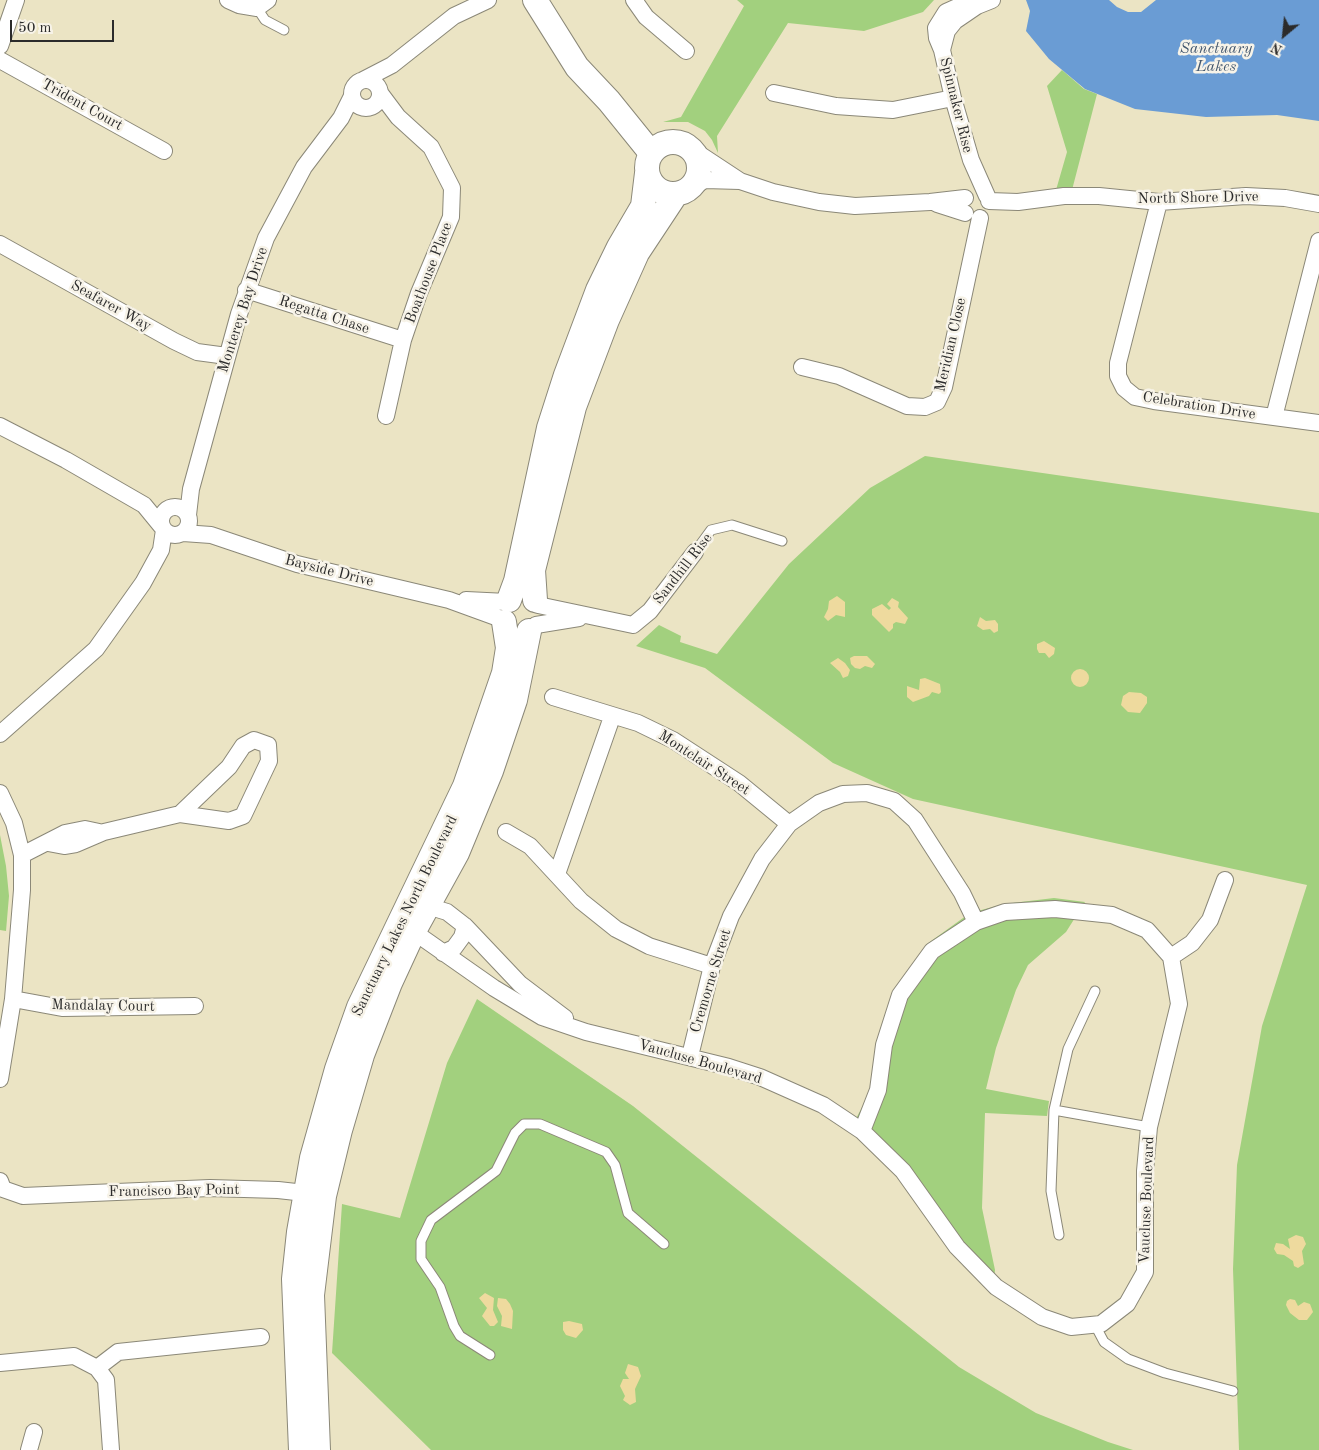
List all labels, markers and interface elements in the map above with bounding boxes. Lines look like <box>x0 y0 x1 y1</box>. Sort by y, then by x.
scale bar <box>12 10 116 42</box>
north arrow <box>1259 10 1309 60</box>
text: 50 m <box>18 21 52 36</box>
water label: Sanctuary Lakes <box>1180 39 1252 77</box>
text: N <box>1269 40 1285 57</box>
street label: Spinnaker Rise <box>935 55 977 155</box>
street label: Trident Court <box>38 75 126 135</box>
street label: North Shore Drive <box>1137 188 1259 208</box>
street label: Boathouse Place <box>401 220 457 326</box>
street label: Monterey Bay Drive <box>214 245 272 375</box>
street label: Seafarer Way <box>68 276 154 336</box>
street label: Regatta Chase <box>276 292 372 338</box>
street label: Meridian Close <box>931 296 971 394</box>
street label: Celebration Drive <box>1141 388 1257 424</box>
street label: Sandhill Rise <box>650 530 716 608</box>
street label: Bayside Drive <box>283 551 375 591</box>
street label: Montclair Street <box>655 727 753 799</box>
street label: Sanctuary Lakes North Boulevard <box>348 812 462 1020</box>
street label: Cremorne Street <box>687 927 735 1035</box>
street label: Mandalay Court <box>51 996 155 1016</box>
street label: Vaucluse Boulevard <box>636 1036 764 1088</box>
street label: Vaucluse Boulevard <box>1136 1136 1158 1264</box>
street label: Francisco Bay Point <box>108 1181 240 1201</box>

